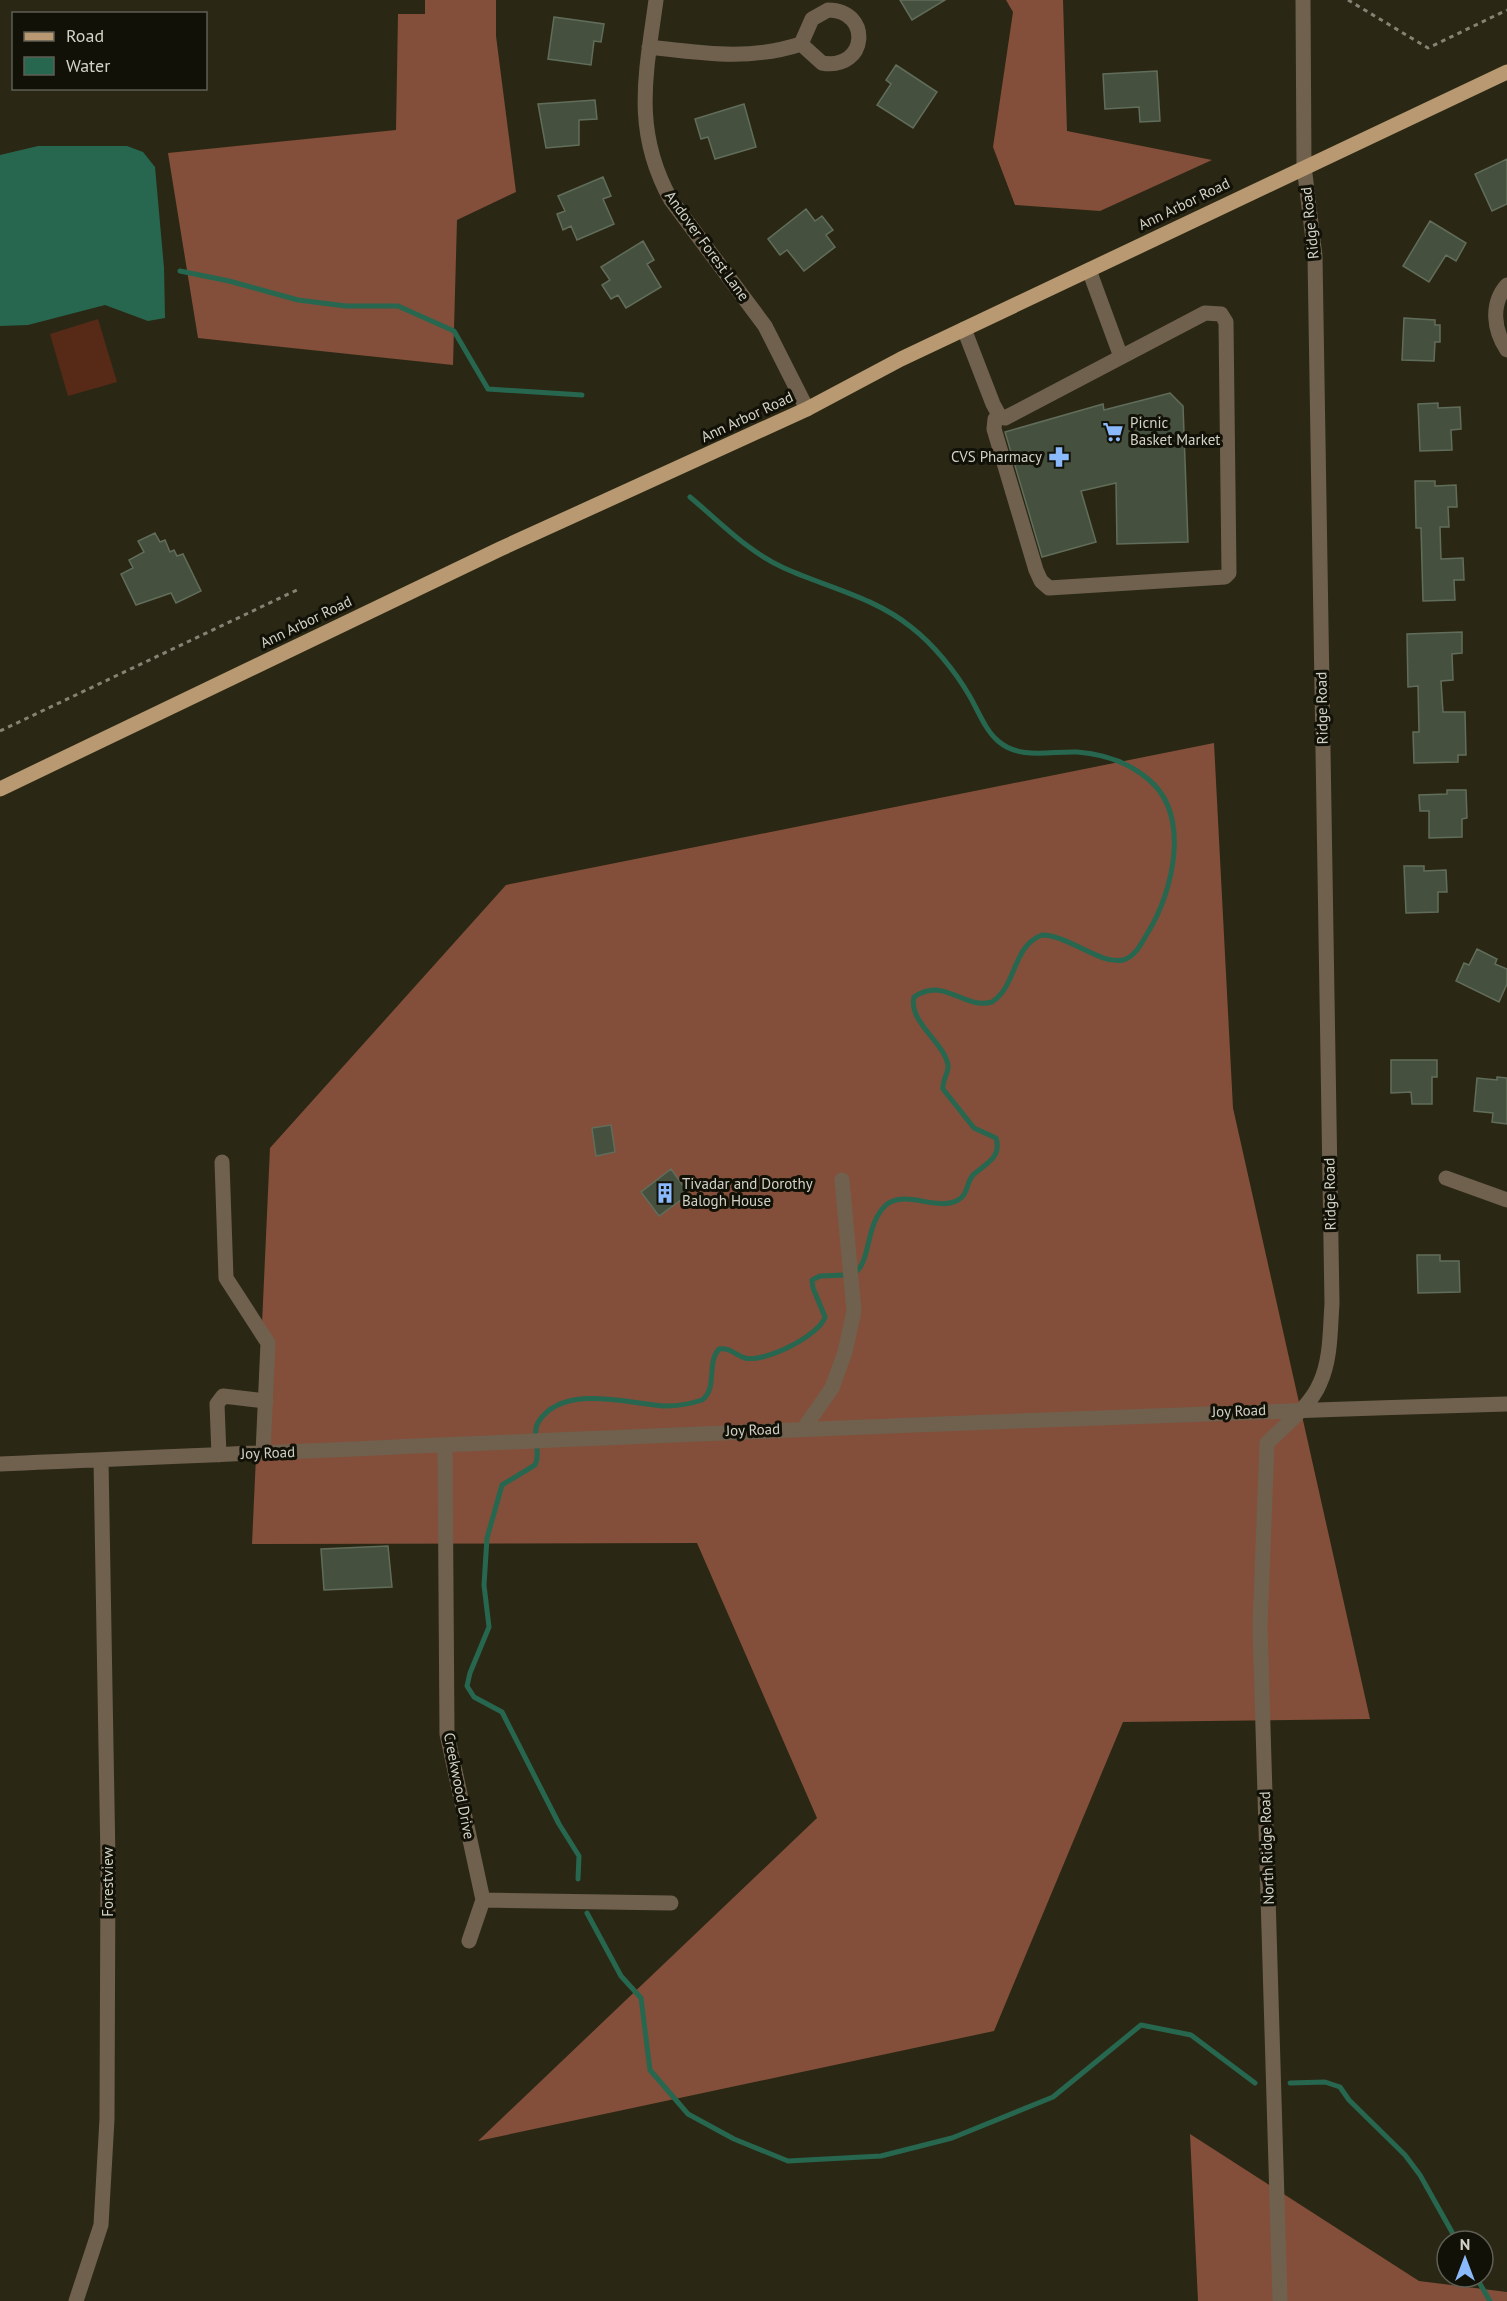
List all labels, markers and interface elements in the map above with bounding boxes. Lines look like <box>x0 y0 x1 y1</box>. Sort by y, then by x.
legend <box>12 12 207 90</box>
text: Road <box>66 24 104 47</box>
text: Water <box>66 54 110 77</box>
street label: Ann Arbor Road <box>1135 173 1233 234</box>
street label: Ridge Road <box>1296 186 1323 260</box>
street label: Andover Forest Lane <box>661 187 754 304</box>
street label: Ann Arbor Road <box>698 387 796 446</box>
place label: Picnic Basket Market <box>1130 413 1220 449</box>
supermarket icon: Picnic Basket Market <box>1101 420 1125 444</box>
pharmacy icon: CVS Pharmacy <box>1047 445 1071 469</box>
place label: CVS Pharmacy <box>951 447 1042 466</box>
street label: Ann Arbor Road <box>257 591 355 652</box>
street label: Ridge Road <box>1311 672 1332 744</box>
street label: Ridge Road <box>1319 1158 1340 1230</box>
place label: Tivadar and Dorothy Balogh House <box>682 1174 813 1210</box>
building icon: Tivadar and Dorothy Balogh House <box>653 1181 677 1205</box>
street label: Joy Road <box>1210 1400 1267 1421</box>
street label: Joy Road <box>724 1419 781 1440</box>
street label: Joy Road <box>239 1442 296 1463</box>
street label: Creekwood Drive <box>440 1731 479 1841</box>
street label: North Ridge Road <box>1255 1791 1278 1905</box>
street label: Forestview <box>98 1847 117 1917</box>
north arrow <box>1435 2229 1495 2289</box>
text: N <box>1460 2234 1470 2254</box>

